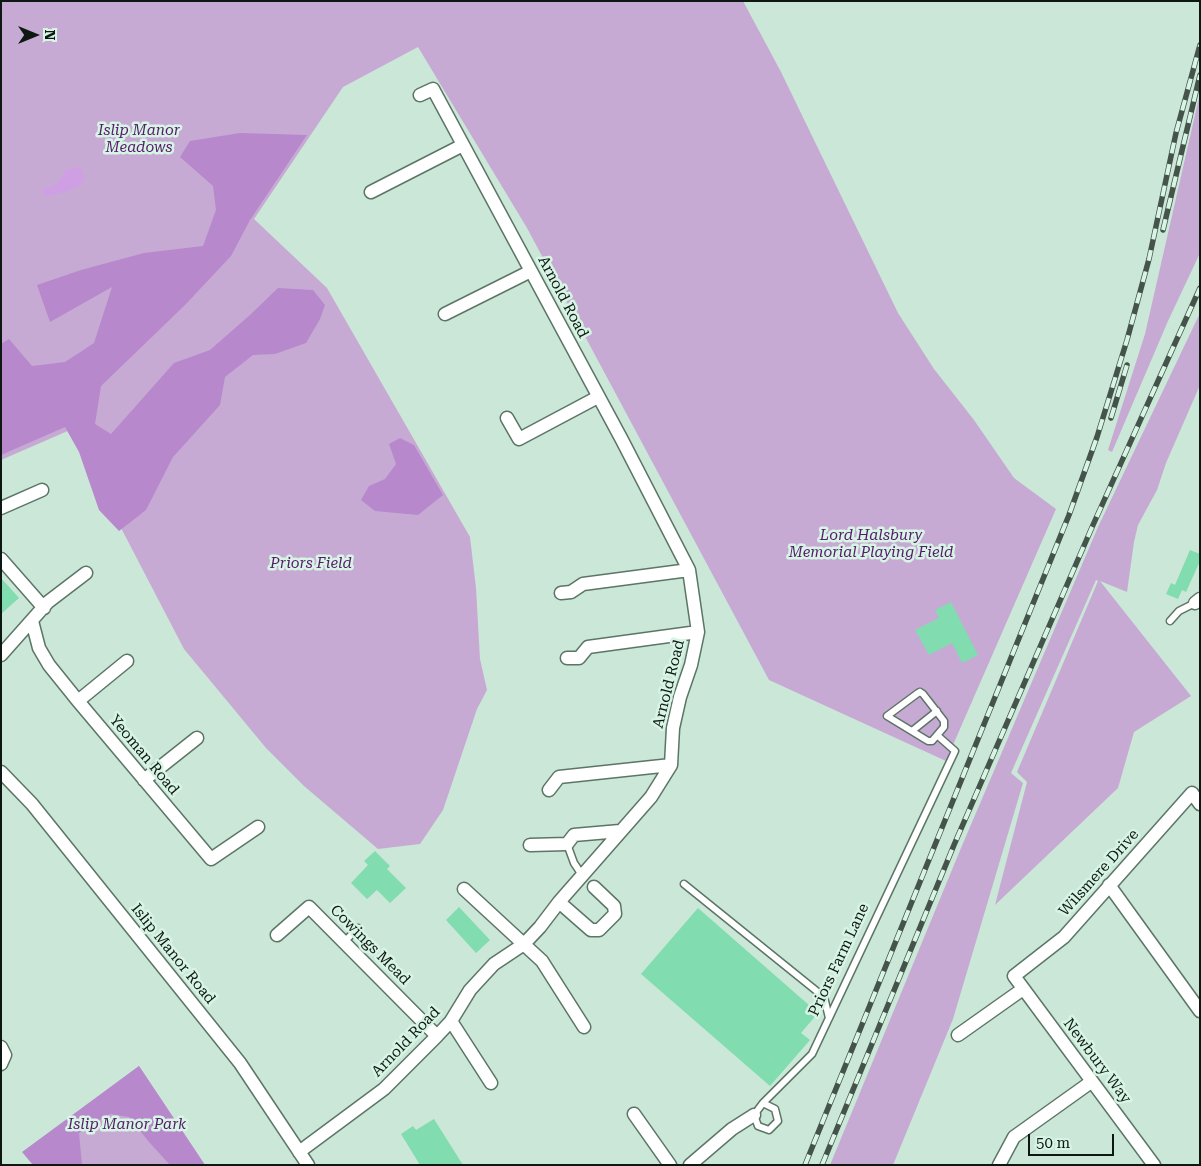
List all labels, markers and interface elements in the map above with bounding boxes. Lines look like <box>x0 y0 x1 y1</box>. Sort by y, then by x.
north arrow <box>10 10 60 60</box>
text: N <box>42 30 58 40</box>
park label: Islip Manor Meadows <box>98 122 180 157</box>
street label: Arnold Road <box>534 253 592 341</box>
park label: Lord Halsbury Memorial Playing Field <box>789 527 953 562</box>
park label: Priors Field <box>270 555 352 573</box>
street label: Arnold Road <box>649 638 689 730</box>
street label: Yeoman Road <box>105 711 183 799</box>
street label: Wilsmere Drive <box>1055 826 1143 920</box>
street label: Islip Manor Road <box>127 900 219 1008</box>
street label: Cowings Mead <box>326 901 414 989</box>
street label: Priors Farm Lane <box>805 901 873 1019</box>
street label: Arnold Road <box>368 1003 444 1081</box>
street label: Newbury Way <box>1059 1015 1135 1107</box>
park label: Islip Manor Park <box>68 1116 186 1134</box>
scale bar <box>1031 1124 1117 1156</box>
text: 50 m <box>1036 1134 1070 1152</box>

